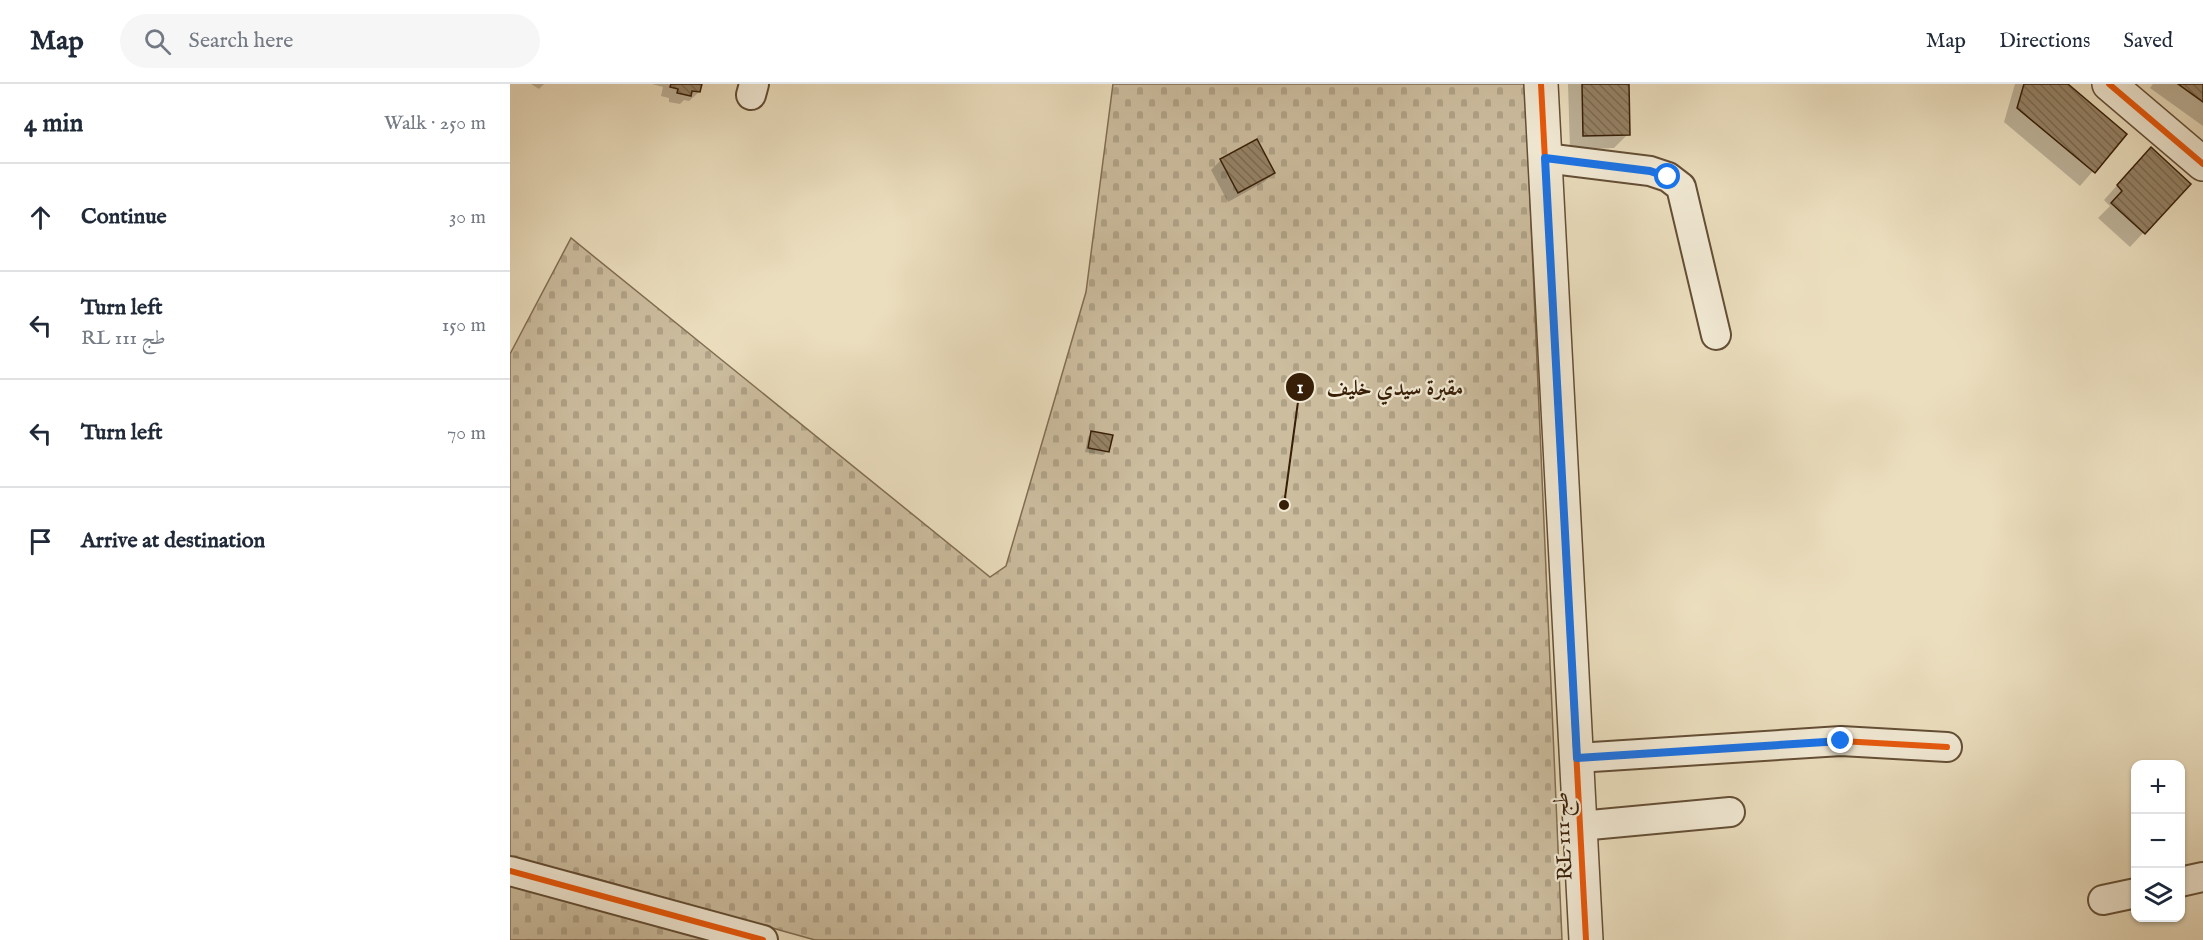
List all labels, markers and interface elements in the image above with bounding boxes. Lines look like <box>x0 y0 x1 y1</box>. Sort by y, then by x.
search box <box>120 14 540 68</box>
text: Map <box>30 24 84 59</box>
icon: search <box>141 25 174 58</box>
text: Search here <box>189 27 293 55</box>
text: Map <box>1926 28 1966 55</box>
text: Directions <box>1999 28 2090 55</box>
text: Saved <box>2123 28 2173 55</box>
text: 4 min <box>24 107 83 140</box>
text: Walk · 250 m <box>384 111 486 136</box>
route start <box>1654 163 1680 189</box>
icon: ahead <box>24 201 57 234</box>
text: Continue <box>81 203 167 231</box>
text: 30 m <box>449 205 486 230</box>
text: Turn left <box>81 294 163 322</box>
icon: left <box>24 309 57 342</box>
text: 150 m <box>442 313 486 338</box>
text: RL طج 111 <box>81 326 166 351</box>
callout: مقبرة سيدي خليف <box>1285 367 1476 407</box>
text: مقبرة سيدي خليف <box>1327 375 1463 406</box>
text: 1 <box>1297 377 1304 400</box>
icon: left <box>24 417 57 450</box>
text: Turn left <box>81 419 163 447</box>
text: 70 m <box>447 421 486 446</box>
icon: arrive <box>24 525 57 558</box>
text: Arrive at destination <box>81 527 265 555</box>
route end <box>1827 727 1853 753</box>
map controls <box>2131 760 2185 922</box>
button: + <box>2131 760 2185 814</box>
street label: RL طج 111 <box>1548 791 1584 881</box>
button: − <box>2131 814 2185 868</box>
button: layers <box>2131 868 2185 922</box>

